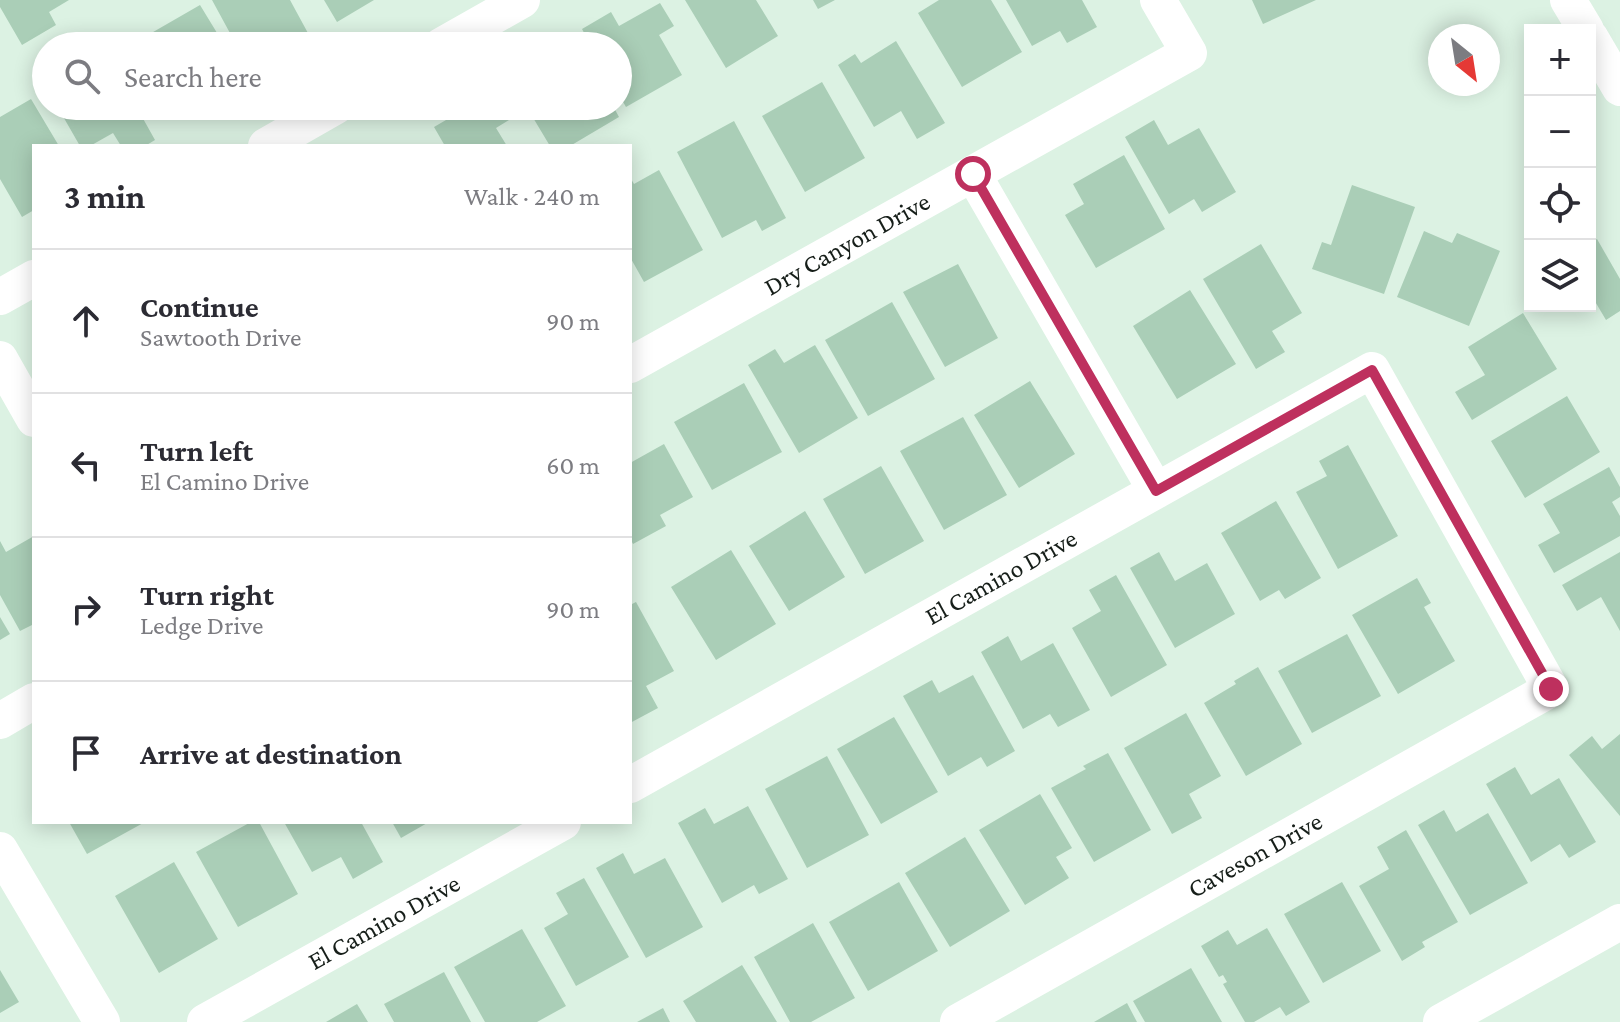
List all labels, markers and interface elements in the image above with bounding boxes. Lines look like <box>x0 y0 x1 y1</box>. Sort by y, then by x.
north arrow <box>1428 24 1500 96</box>
map controls <box>1524 24 1596 312</box>
button: + <box>1524 24 1596 96</box>
search box <box>32 32 632 120</box>
icon: search <box>60 54 104 98</box>
text: Search here <box>124 60 262 93</box>
button: − <box>1524 96 1596 168</box>
route start <box>955 156 991 192</box>
button: locate <box>1524 168 1596 240</box>
text: 3 min <box>64 178 145 215</box>
text: Walk · 240 m <box>464 182 600 211</box>
street label: Dry Canyon Drive <box>759 187 935 301</box>
button: layers <box>1524 240 1596 312</box>
text: Continue <box>140 290 259 323</box>
icon: ahead <box>64 299 108 343</box>
text: 90 m <box>546 307 600 336</box>
text: Sawtooth Drive <box>140 323 302 352</box>
text: Turn left <box>140 434 253 467</box>
icon: left <box>64 443 108 487</box>
text: 60 m <box>546 451 600 480</box>
text: El Camino Drive <box>140 467 309 496</box>
street label: El Camino Drive <box>920 523 1082 631</box>
text: Turn right <box>140 578 274 611</box>
icon: right <box>64 587 108 631</box>
text: 90 m <box>546 595 600 624</box>
text: Ledge Drive <box>140 611 263 640</box>
route end <box>1533 671 1569 707</box>
icon: arrive <box>64 731 108 775</box>
text: Arrive at destination <box>140 737 402 770</box>
street label: Caveson Drive <box>1183 806 1327 904</box>
street label: El Camino Drive <box>303 868 465 976</box>

